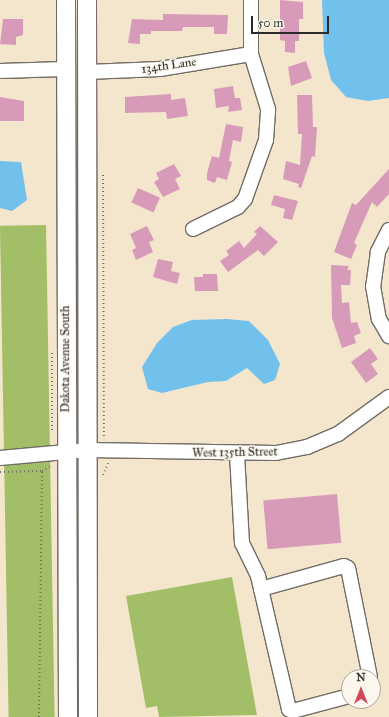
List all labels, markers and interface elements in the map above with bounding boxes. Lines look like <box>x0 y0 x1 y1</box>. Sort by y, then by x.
scale bar <box>253 8 331 34</box>
text: 50 m <box>258 16 283 30</box>
street label: 134th Lane <box>141 55 197 77</box>
street label: Dakota Avenue South <box>59 306 73 412</box>
street label: West 135th Street <box>192 445 278 461</box>
north arrow <box>341 669 381 709</box>
text: N <box>356 671 366 684</box>

